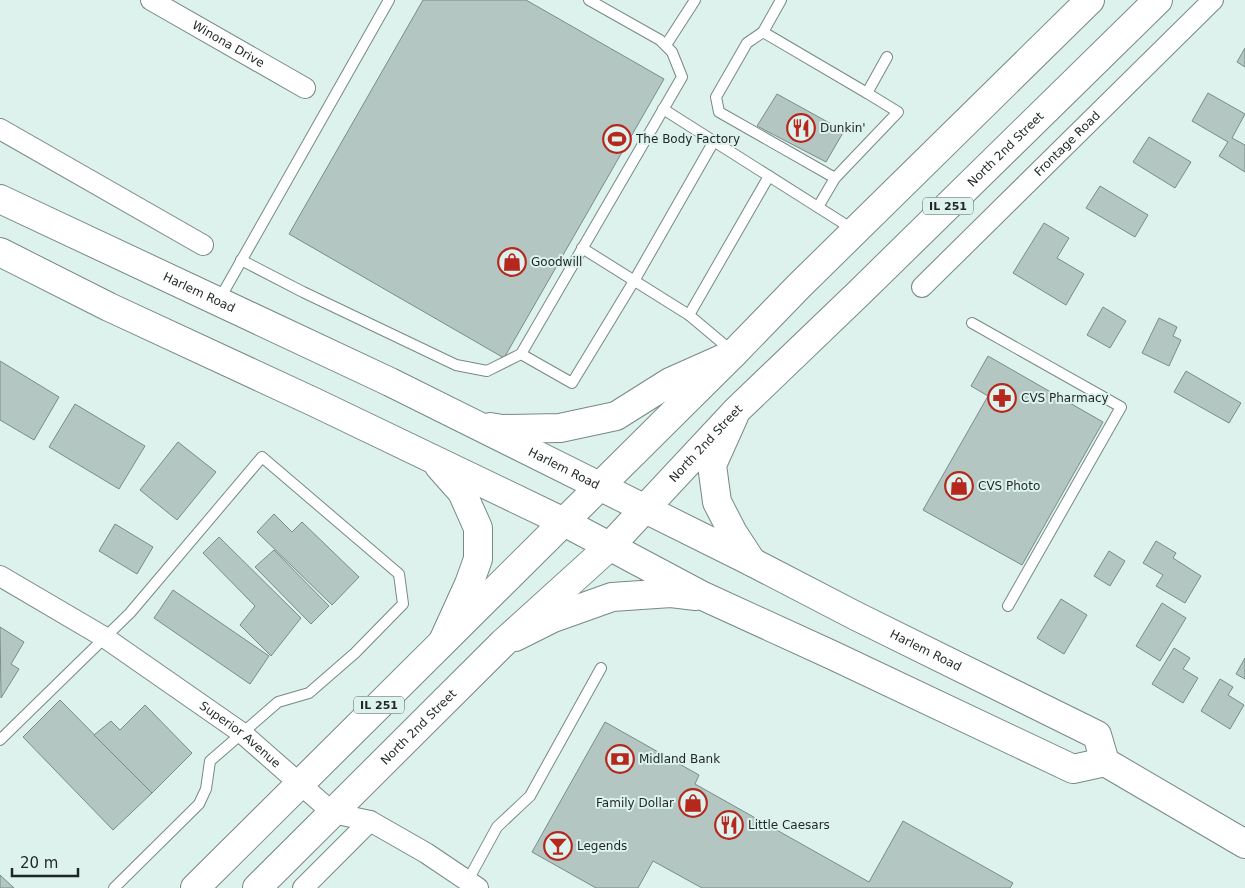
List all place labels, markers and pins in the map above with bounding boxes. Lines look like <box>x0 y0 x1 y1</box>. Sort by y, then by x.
restaurant icon: Dunkin' <box>786 113 816 143</box>
place label: Dunkin' <box>820 121 866 135</box>
sports icon: The Body Factory <box>602 124 632 154</box>
place label: The Body Factory <box>635 132 740 146</box>
shop icon: Goodwill <box>497 247 527 277</box>
place label: Goodwill <box>531 255 582 269</box>
pharmacy icon: CVS Pharmacy <box>987 383 1017 413</box>
place label: CVS Pharmacy <box>1021 391 1109 405</box>
shop icon: CVS Photo <box>944 471 974 501</box>
place label: CVS Photo <box>978 479 1040 493</box>
bank icon: Midland Bank <box>605 744 635 774</box>
place label: Midland Bank <box>639 752 720 766</box>
shop icon: Family Dollar <box>678 788 708 818</box>
place label: Family Dollar <box>596 796 674 810</box>
restaurant icon: Little Caesars <box>714 810 744 840</box>
place label: Little Caesars <box>748 818 830 832</box>
bar icon: Legends <box>543 831 573 861</box>
place label: Legends <box>577 839 627 853</box>

